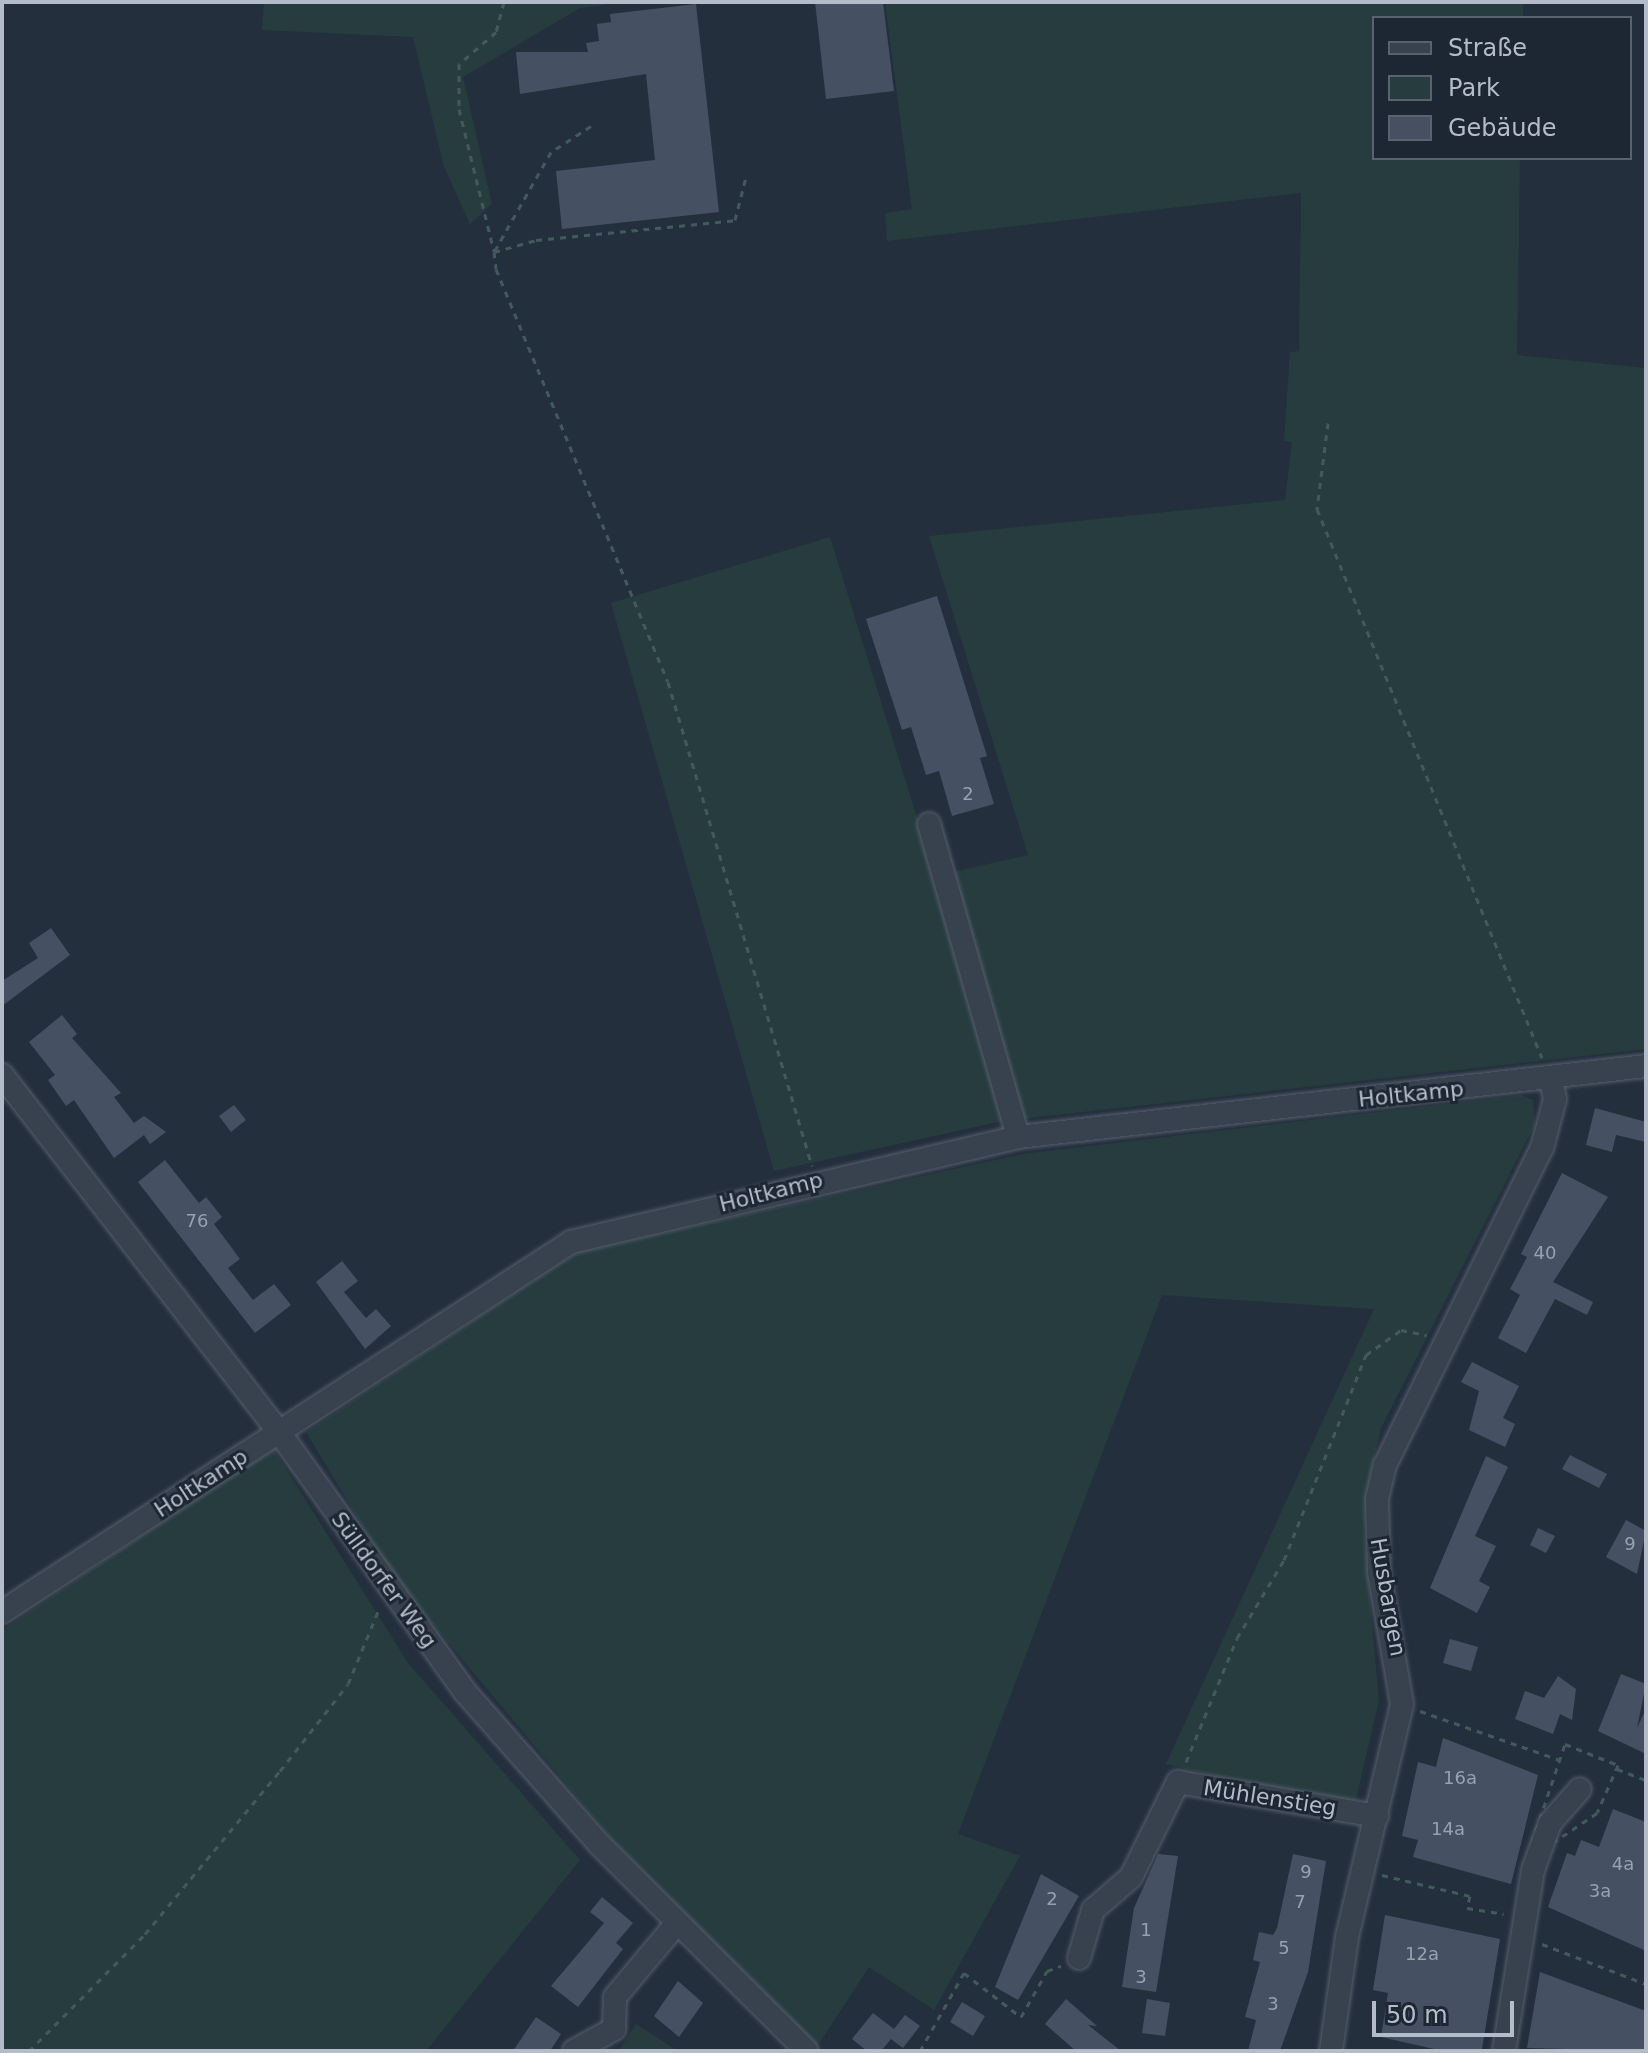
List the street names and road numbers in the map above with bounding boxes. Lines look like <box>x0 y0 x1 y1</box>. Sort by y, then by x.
street label: Holtkamp <box>1357 1075 1465 1113</box>
street label: Holtkamp <box>716 1166 826 1218</box>
street label: Holtkamp <box>149 1443 253 1523</box>
street label: Sülldorfer Weg <box>326 1507 442 1653</box>
street label: Husbargen <box>1365 1536 1411 1658</box>
street label: Mühlenstieg <box>1202 1774 1338 1822</box>

